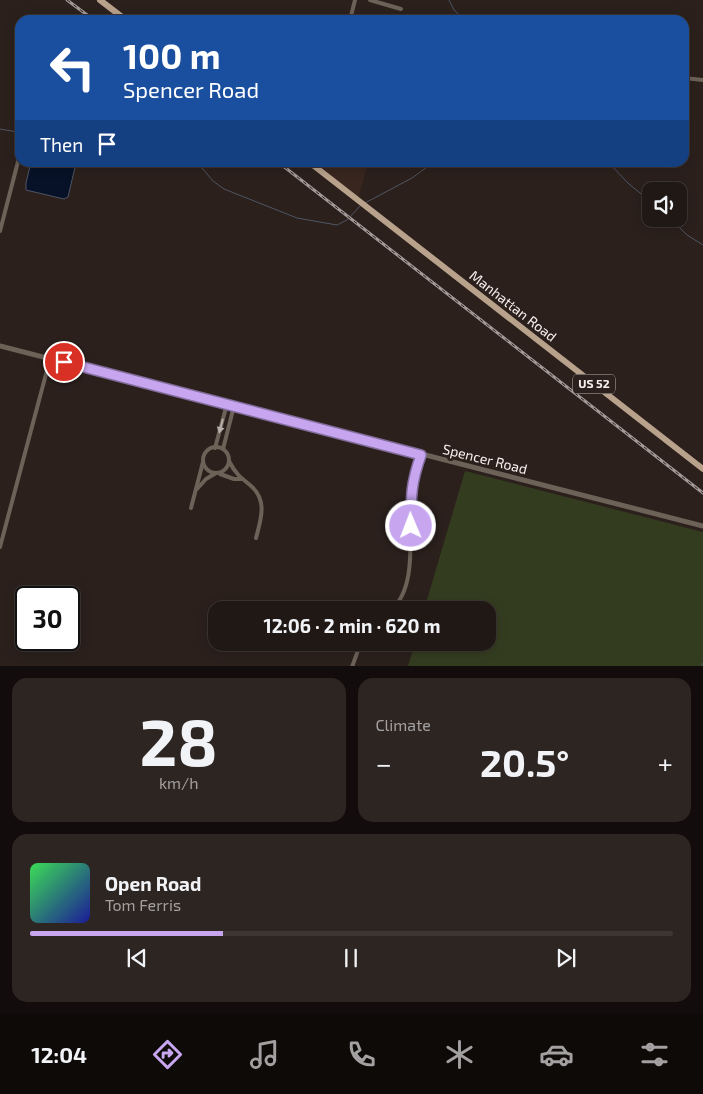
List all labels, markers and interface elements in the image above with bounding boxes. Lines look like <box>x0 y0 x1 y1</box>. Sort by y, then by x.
text: 100 m <box>123 34 221 76</box>
icon: left <box>40 35 105 100</box>
text: Spencer Road <box>123 76 259 102</box>
icon: arrive <box>93 130 121 158</box>
text: Then <box>40 133 83 156</box>
map controls <box>642 182 687 227</box>
button: sound <box>642 182 687 227</box>
street label: Manhattan Road <box>466 266 560 345</box>
pin <box>43 341 85 383</box>
icon: arrive <box>50 348 78 376</box>
road number: US 52 <box>573 374 615 394</box>
one-way arrow <box>217 418 225 433</box>
street label: Spencer Road <box>441 440 529 477</box>
position arrow <box>384 499 436 551</box>
speed limit sign: 30 <box>15 586 80 651</box>
text: 12:06 · 2 min · 620 m <box>264 614 440 637</box>
text: 28 <box>140 701 218 779</box>
text: Climate <box>376 715 431 734</box>
text: 20.5° <box>480 739 569 785</box>
text: − <box>376 746 392 780</box>
text: + <box>658 746 673 780</box>
text: km/h <box>159 773 199 792</box>
text: Open Road <box>105 872 201 895</box>
text: Tom Ferris <box>105 895 181 914</box>
icon: previous <box>123 944 151 972</box>
icon: pause <box>337 944 365 972</box>
icon: next <box>552 944 580 972</box>
icon: directions <box>150 1037 185 1072</box>
icon: music <box>247 1037 282 1072</box>
icon: phone <box>344 1037 379 1072</box>
icon: climate <box>442 1037 477 1072</box>
icon: car <box>539 1037 574 1072</box>
icon: filters <box>637 1037 672 1072</box>
text: 12:04 <box>31 1041 87 1067</box>

